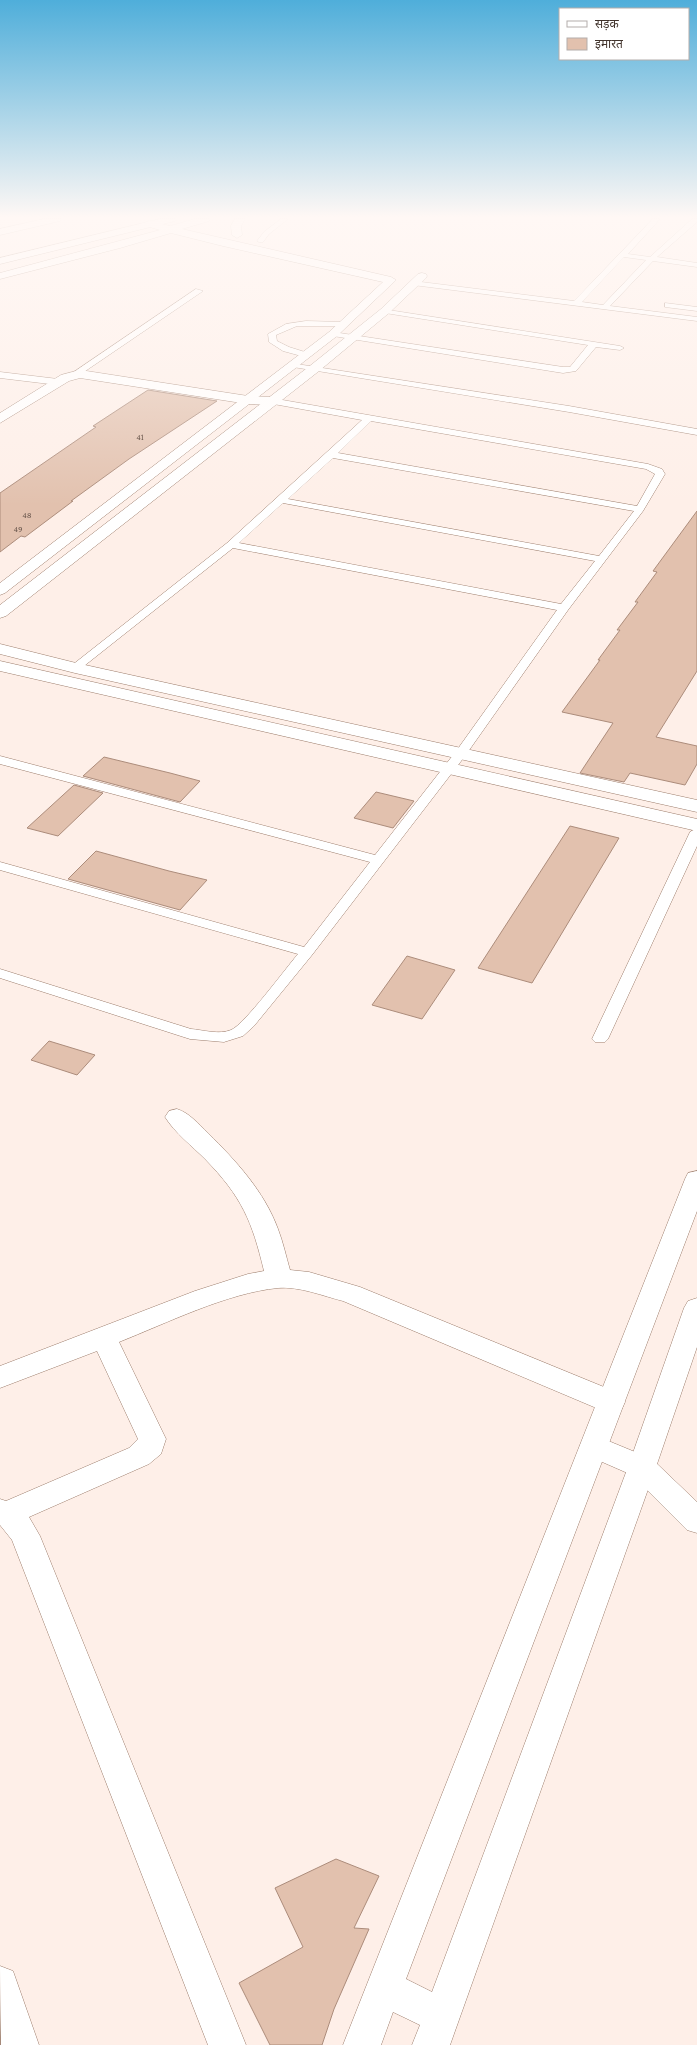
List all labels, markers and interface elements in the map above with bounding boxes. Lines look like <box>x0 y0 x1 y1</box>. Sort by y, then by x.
legend <box>559 8 689 60</box>
text: सड़क <box>595 17 620 31</box>
text: इमारत <box>595 37 624 51</box>
house number: 41 <box>136 432 144 442</box>
house number: 48 <box>22 510 32 520</box>
house number: 49 <box>13 524 23 534</box>

